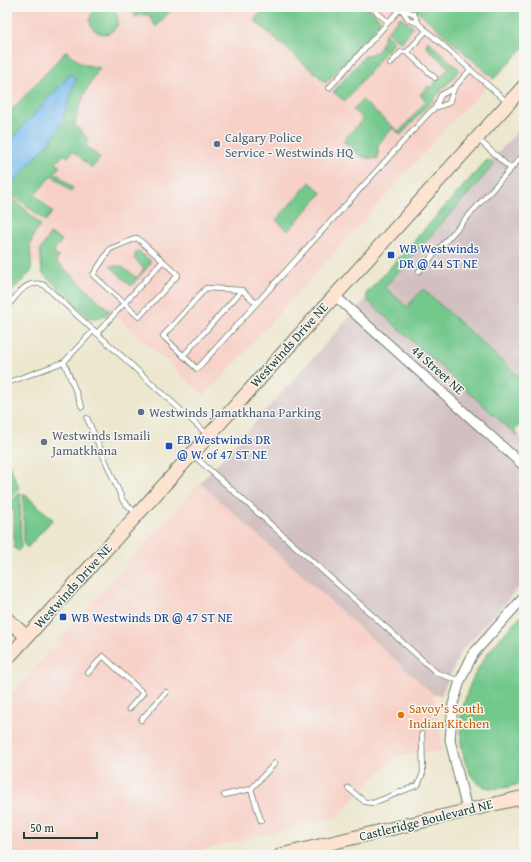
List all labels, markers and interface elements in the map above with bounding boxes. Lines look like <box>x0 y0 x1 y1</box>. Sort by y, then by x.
place label: Calgary Police Service - Westwinds HQ <box>225 128 354 162</box>
marker: Calgary Police Service - Westwinds HQ <box>212 139 222 149</box>
place label: WB Westwinds DR @ 44 ST NE <box>399 239 479 273</box>
marker: WB Westwinds DR @ 44 ST NE <box>386 250 396 260</box>
street label: Westwinds Drive NE <box>246 298 333 392</box>
street label: 44 Street NE <box>407 341 469 399</box>
place label: Westwinds Jamatkhana Parking <box>149 403 322 422</box>
marker: Westwinds Jamatkhana Parking <box>136 407 146 417</box>
place label: Westwinds Ismaili Jamatkhana <box>50 426 151 460</box>
place label: EB Westwinds DR @ W. of 47 ST NE <box>177 430 271 464</box>
marker: Westwinds Ismaili Jamatkhana <box>39 437 49 447</box>
marker: EB Westwinds DR @ W. of 47 ST NE <box>164 441 174 451</box>
street label: Westwinds Drive NE <box>30 539 117 633</box>
place label: WB Westwinds DR @ 47 ST NE <box>71 608 233 627</box>
marker: WB Westwinds DR @ 47 ST NE <box>58 612 68 622</box>
place label: Savoy's South Indian Kitchen <box>409 699 490 733</box>
marker: Savoy's South Indian Kitchen <box>396 710 406 720</box>
street label: Castleridge Boulevard NE <box>357 794 495 846</box>
scale bar <box>24 814 97 840</box>
text: 50 m <box>30 819 54 836</box>

